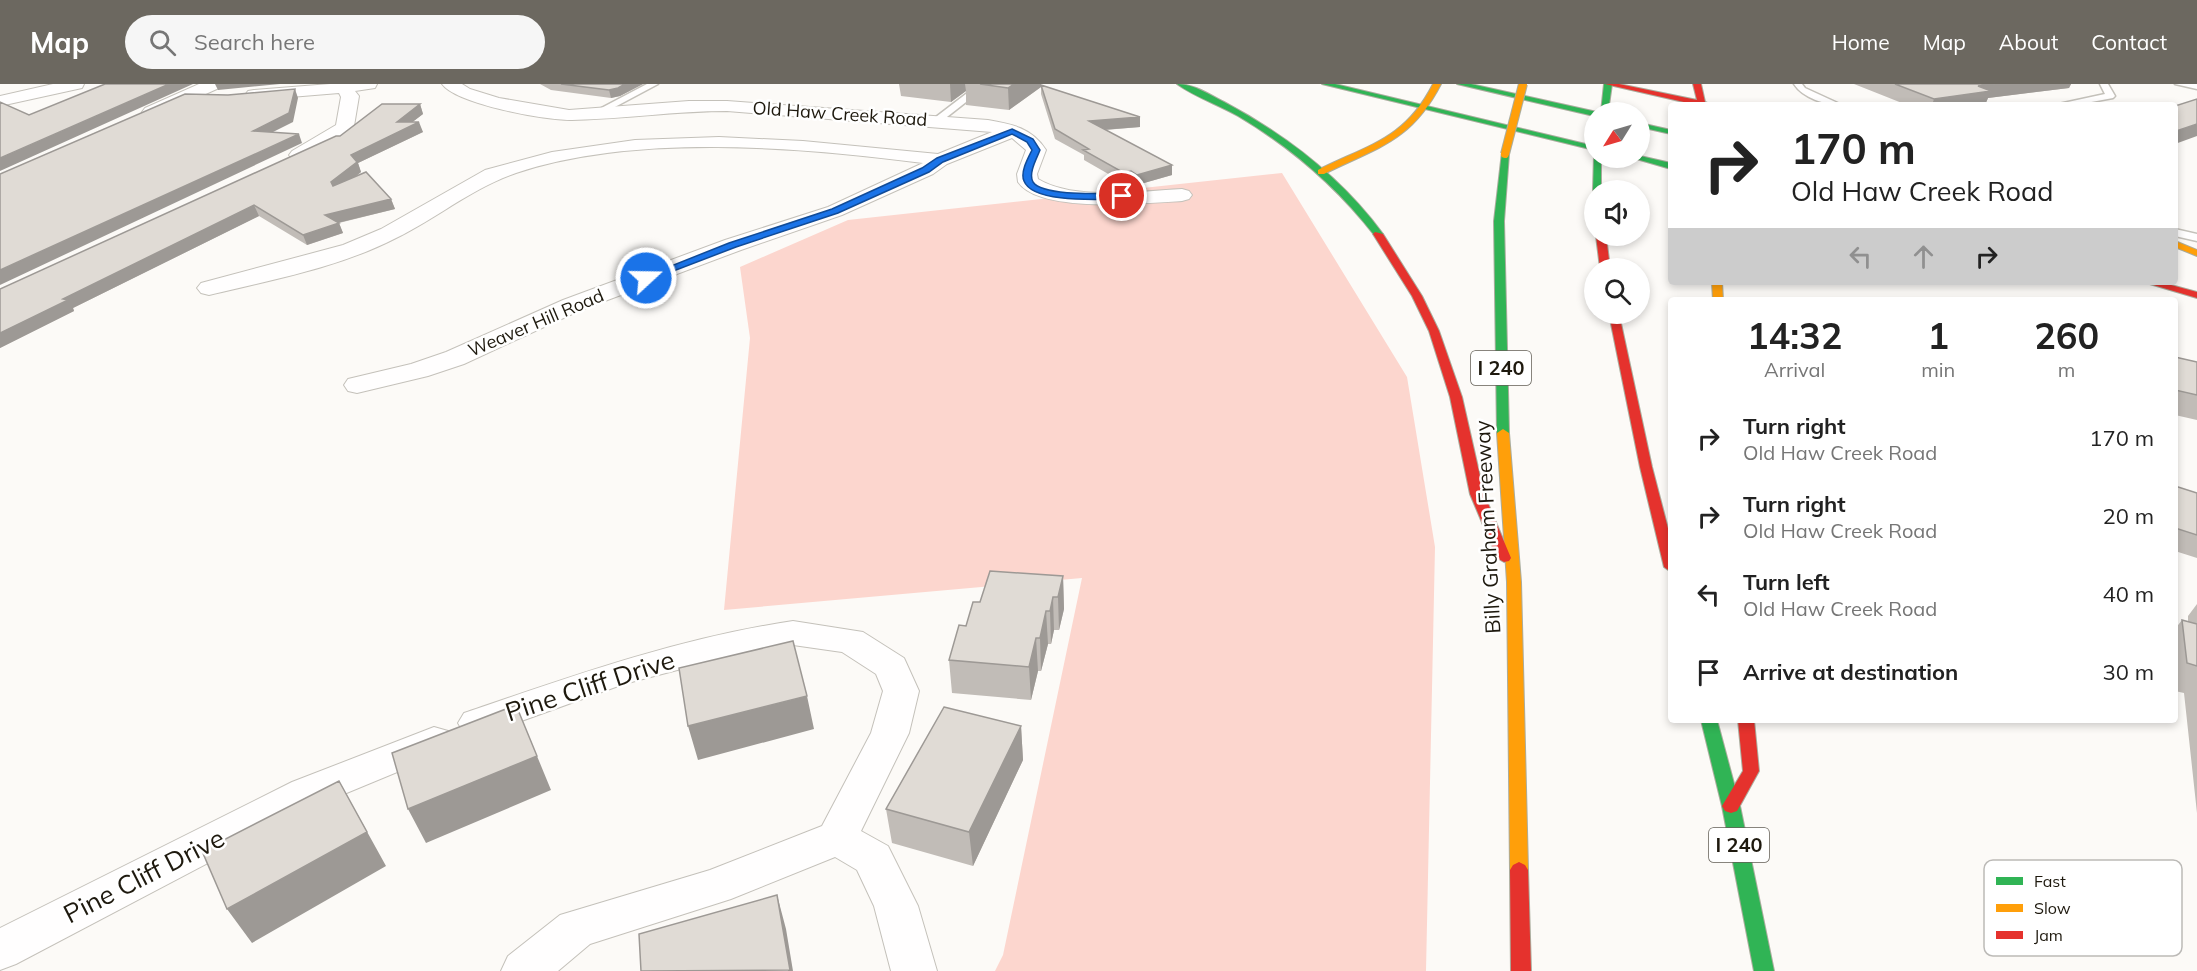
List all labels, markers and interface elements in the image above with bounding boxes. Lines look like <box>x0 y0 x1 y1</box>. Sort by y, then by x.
search box <box>125 15 545 69</box>
text: Map <box>30 25 89 60</box>
icon: search <box>146 26 179 59</box>
text: Search here <box>194 28 315 56</box>
text: Home <box>1832 29 1890 55</box>
text: Map <box>1923 29 1966 55</box>
text: About <box>1999 29 2058 55</box>
text: Contact <box>2091 29 2167 55</box>
street label: Old Haw Creek Road <box>752 96 928 131</box>
north arrow <box>1584 102 1650 168</box>
map controls <box>1584 102 1650 324</box>
text: 170 m <box>1791 122 1916 175</box>
icon: right <box>1692 126 1770 204</box>
pin <box>1096 170 1147 221</box>
text: Old Haw Creek Road <box>1791 174 2053 208</box>
icon: arrive <box>1105 179 1138 212</box>
button: sound <box>1584 180 1650 246</box>
icon: left <box>1844 240 1877 273</box>
icon: ahead <box>1907 240 1940 273</box>
icon: right <box>1970 240 2003 273</box>
position arrow <box>614 246 678 310</box>
button: search <box>1584 258 1650 324</box>
street label: Weaver Hill Road <box>464 284 607 362</box>
text: 14:32 <box>1747 313 1842 358</box>
text: 1 <box>1927 313 1949 358</box>
text: 260 <box>2034 313 2099 358</box>
road number: I 240 <box>1471 351 1531 385</box>
text: Arrival <box>1764 357 1825 382</box>
text: min <box>1921 357 1955 382</box>
text: m <box>2058 357 2075 382</box>
text: Turn right <box>1743 412 1846 440</box>
street label: Billy Graham Freeway <box>1468 420 1506 634</box>
icon: right <box>1692 422 1725 455</box>
text: 170 m <box>2089 424 2154 452</box>
text: Old Haw Creek Road <box>1743 440 1937 465</box>
text: Turn right <box>1743 490 1846 518</box>
icon: right <box>1692 500 1725 533</box>
text: 20 m <box>2103 502 2154 530</box>
text: Old Haw Creek Road <box>1743 518 1937 543</box>
text: Turn left <box>1743 568 1830 596</box>
icon: left <box>1692 578 1725 611</box>
text: 40 m <box>2103 580 2154 608</box>
text: Old Haw Creek Road <box>1743 596 1937 621</box>
street label: Pine Cliff Drive <box>501 643 679 728</box>
icon: arrive <box>1692 656 1725 689</box>
text: Arrive at destination <box>1743 658 1958 686</box>
text: 30 m <box>2103 658 2154 686</box>
street label: Pine Cliff Drive <box>58 821 230 930</box>
road number: I 240 <box>1709 828 1769 862</box>
legend <box>1984 860 2182 956</box>
text: Fast <box>2034 871 2066 891</box>
text: Slow <box>2034 898 2071 918</box>
text: Jam <box>2034 925 2063 945</box>

